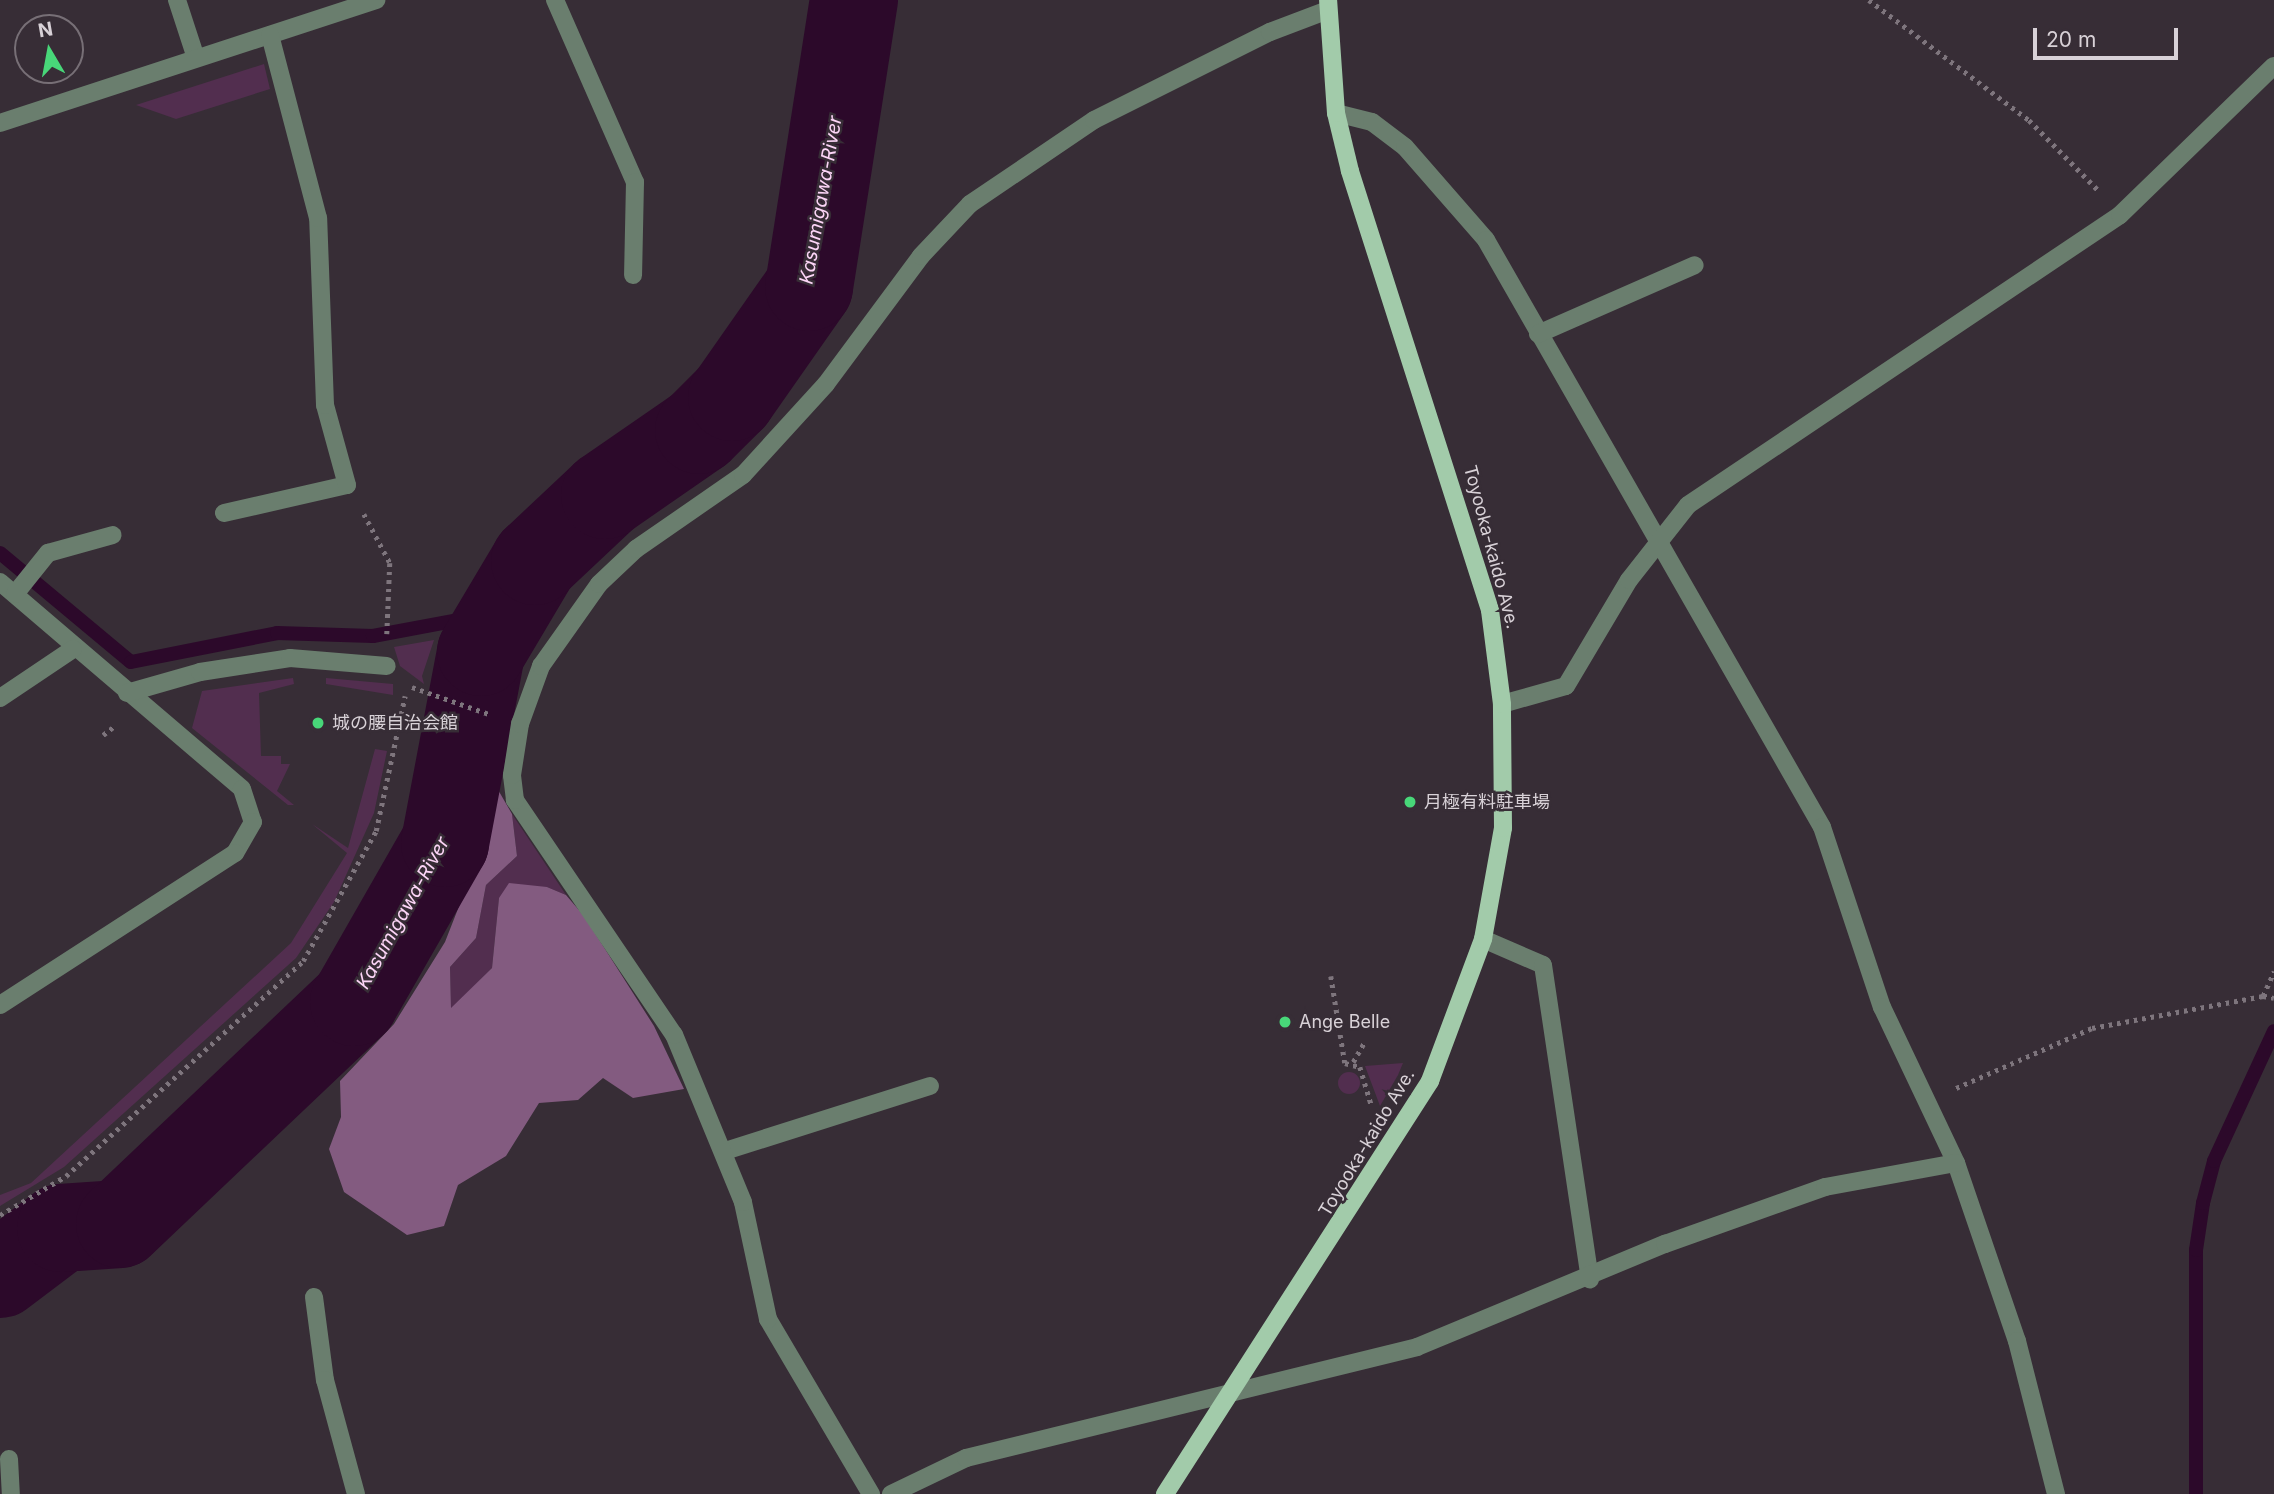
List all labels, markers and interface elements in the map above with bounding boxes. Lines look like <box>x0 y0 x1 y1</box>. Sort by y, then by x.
north arrow <box>14 14 84 84</box>
scale bar <box>2036 14 2181 58</box>
text: N <box>36 17 55 42</box>
text: 20 m <box>2046 27 2096 52</box>
water label: Kasumigawa-River <box>795 114 847 286</box>
street label: Toyooka-kaido Ave. <box>1459 463 1523 631</box>
place label: 城の腰自治会館 <box>332 712 458 734</box>
marker: 城の腰自治会館 <box>310 715 326 731</box>
place label: 月極有料駐車場 <box>1424 791 1550 813</box>
marker: 月極有料駐車場 <box>1402 794 1418 810</box>
water label: Kasumigawa-River <box>352 833 454 993</box>
place label: Ange Belle <box>1299 1011 1390 1033</box>
marker: Ange Belle <box>1277 1014 1293 1030</box>
street label: Toyooka-kaido Ave. <box>1314 1065 1420 1221</box>

